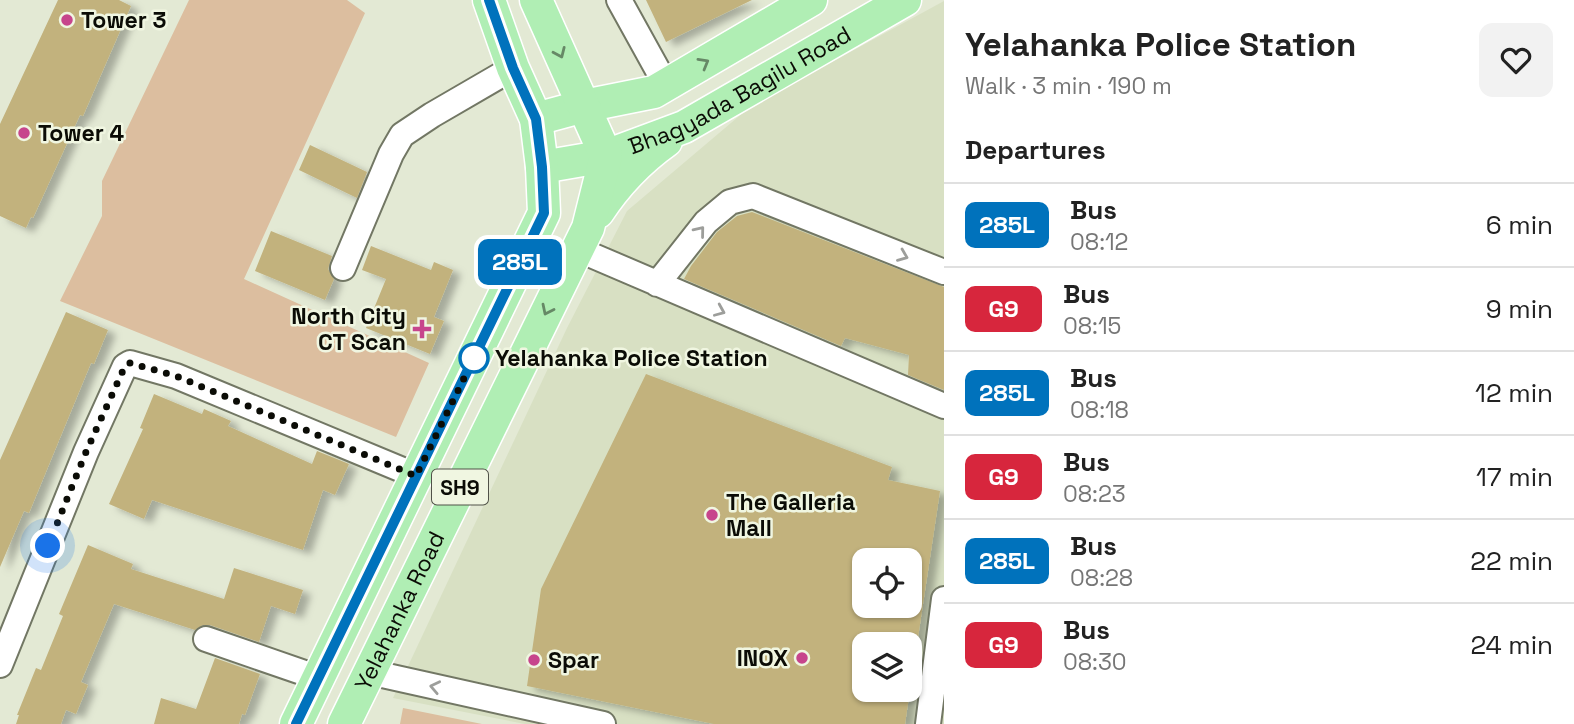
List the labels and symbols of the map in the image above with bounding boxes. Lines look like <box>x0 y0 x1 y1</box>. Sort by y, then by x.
place label: Tower 3 <box>81 5 167 35</box>
marker: Tower 3 <box>59 12 75 28</box>
street label: Bhagyada Bagilu Road <box>624 19 856 161</box>
one-way arrow <box>552 46 566 58</box>
one-way arrow <box>697 58 710 71</box>
place label: Tower 4 <box>38 118 125 148</box>
marker: Tower 4 <box>16 125 32 141</box>
one-way arrow <box>691 226 704 238</box>
line badge: 285L <box>471 239 569 285</box>
one-way arrow <box>897 247 909 261</box>
place label: North City CT Scan <box>291 301 406 357</box>
one-way arrow <box>541 303 555 315</box>
one-way arrow <box>713 303 725 317</box>
marker: North City CT Scan <box>412 319 432 339</box>
marker: Yelahanka Police Station <box>459 343 489 373</box>
place label: Yelahanka Police Station <box>495 343 768 373</box>
road number: SH9 <box>432 470 488 504</box>
place label: The Galleria Mall <box>726 487 855 543</box>
marker: The Galleria Mall <box>704 507 720 523</box>
street label: Yelahanka Road <box>348 526 451 696</box>
your location <box>30 528 65 563</box>
place label: INOX <box>737 643 788 673</box>
place label: Spar <box>548 645 599 675</box>
marker: INOX <box>794 650 810 666</box>
marker: Spar <box>526 652 542 668</box>
one-way arrow <box>429 681 441 695</box>

